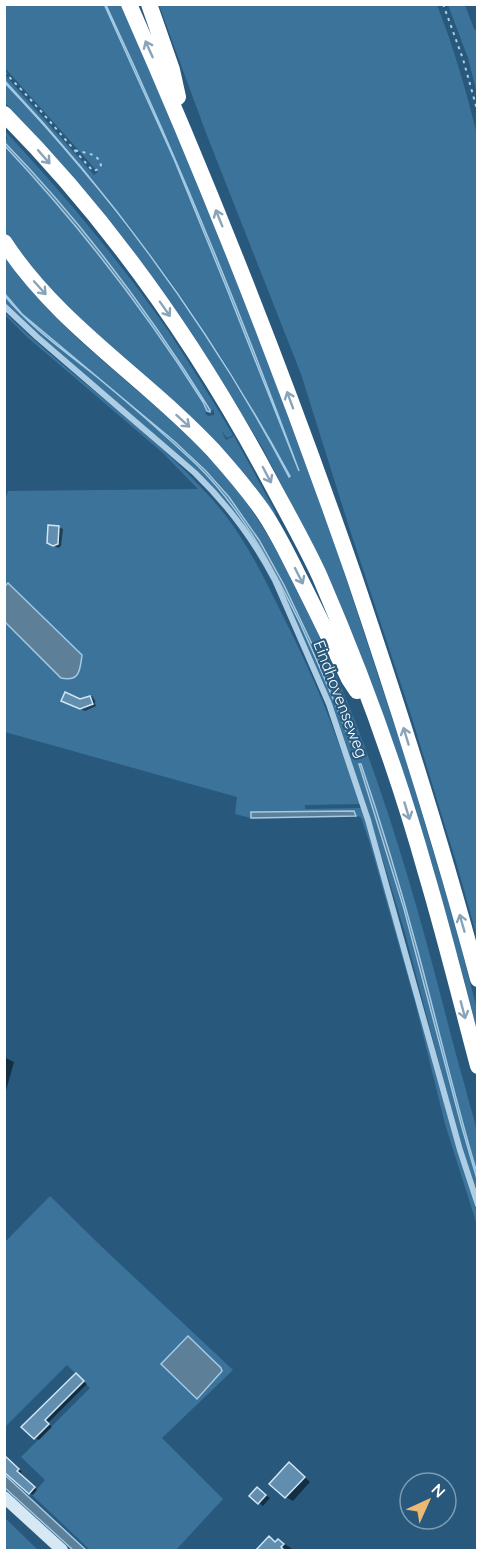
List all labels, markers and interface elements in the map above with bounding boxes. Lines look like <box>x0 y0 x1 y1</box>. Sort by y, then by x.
one-way arrow <box>143 41 154 59</box>
one-way arrow <box>37 149 51 164</box>
one-way arrow <box>213 209 224 228</box>
one-way arrow <box>33 280 47 295</box>
one-way arrow <box>159 301 171 317</box>
one-way arrow <box>284 391 295 409</box>
one-way arrow <box>175 414 190 428</box>
one-way arrow <box>262 466 274 484</box>
one-way arrow <box>293 567 305 584</box>
street label: Eindhovenseweg <box>309 637 373 761</box>
one-way arrow <box>400 727 411 746</box>
one-way arrow <box>402 801 413 820</box>
one-way arrow <box>456 914 467 933</box>
one-way arrow <box>457 1000 469 1019</box>
north arrow <box>398 1471 458 1531</box>
text: N <box>427 1479 450 1502</box>

